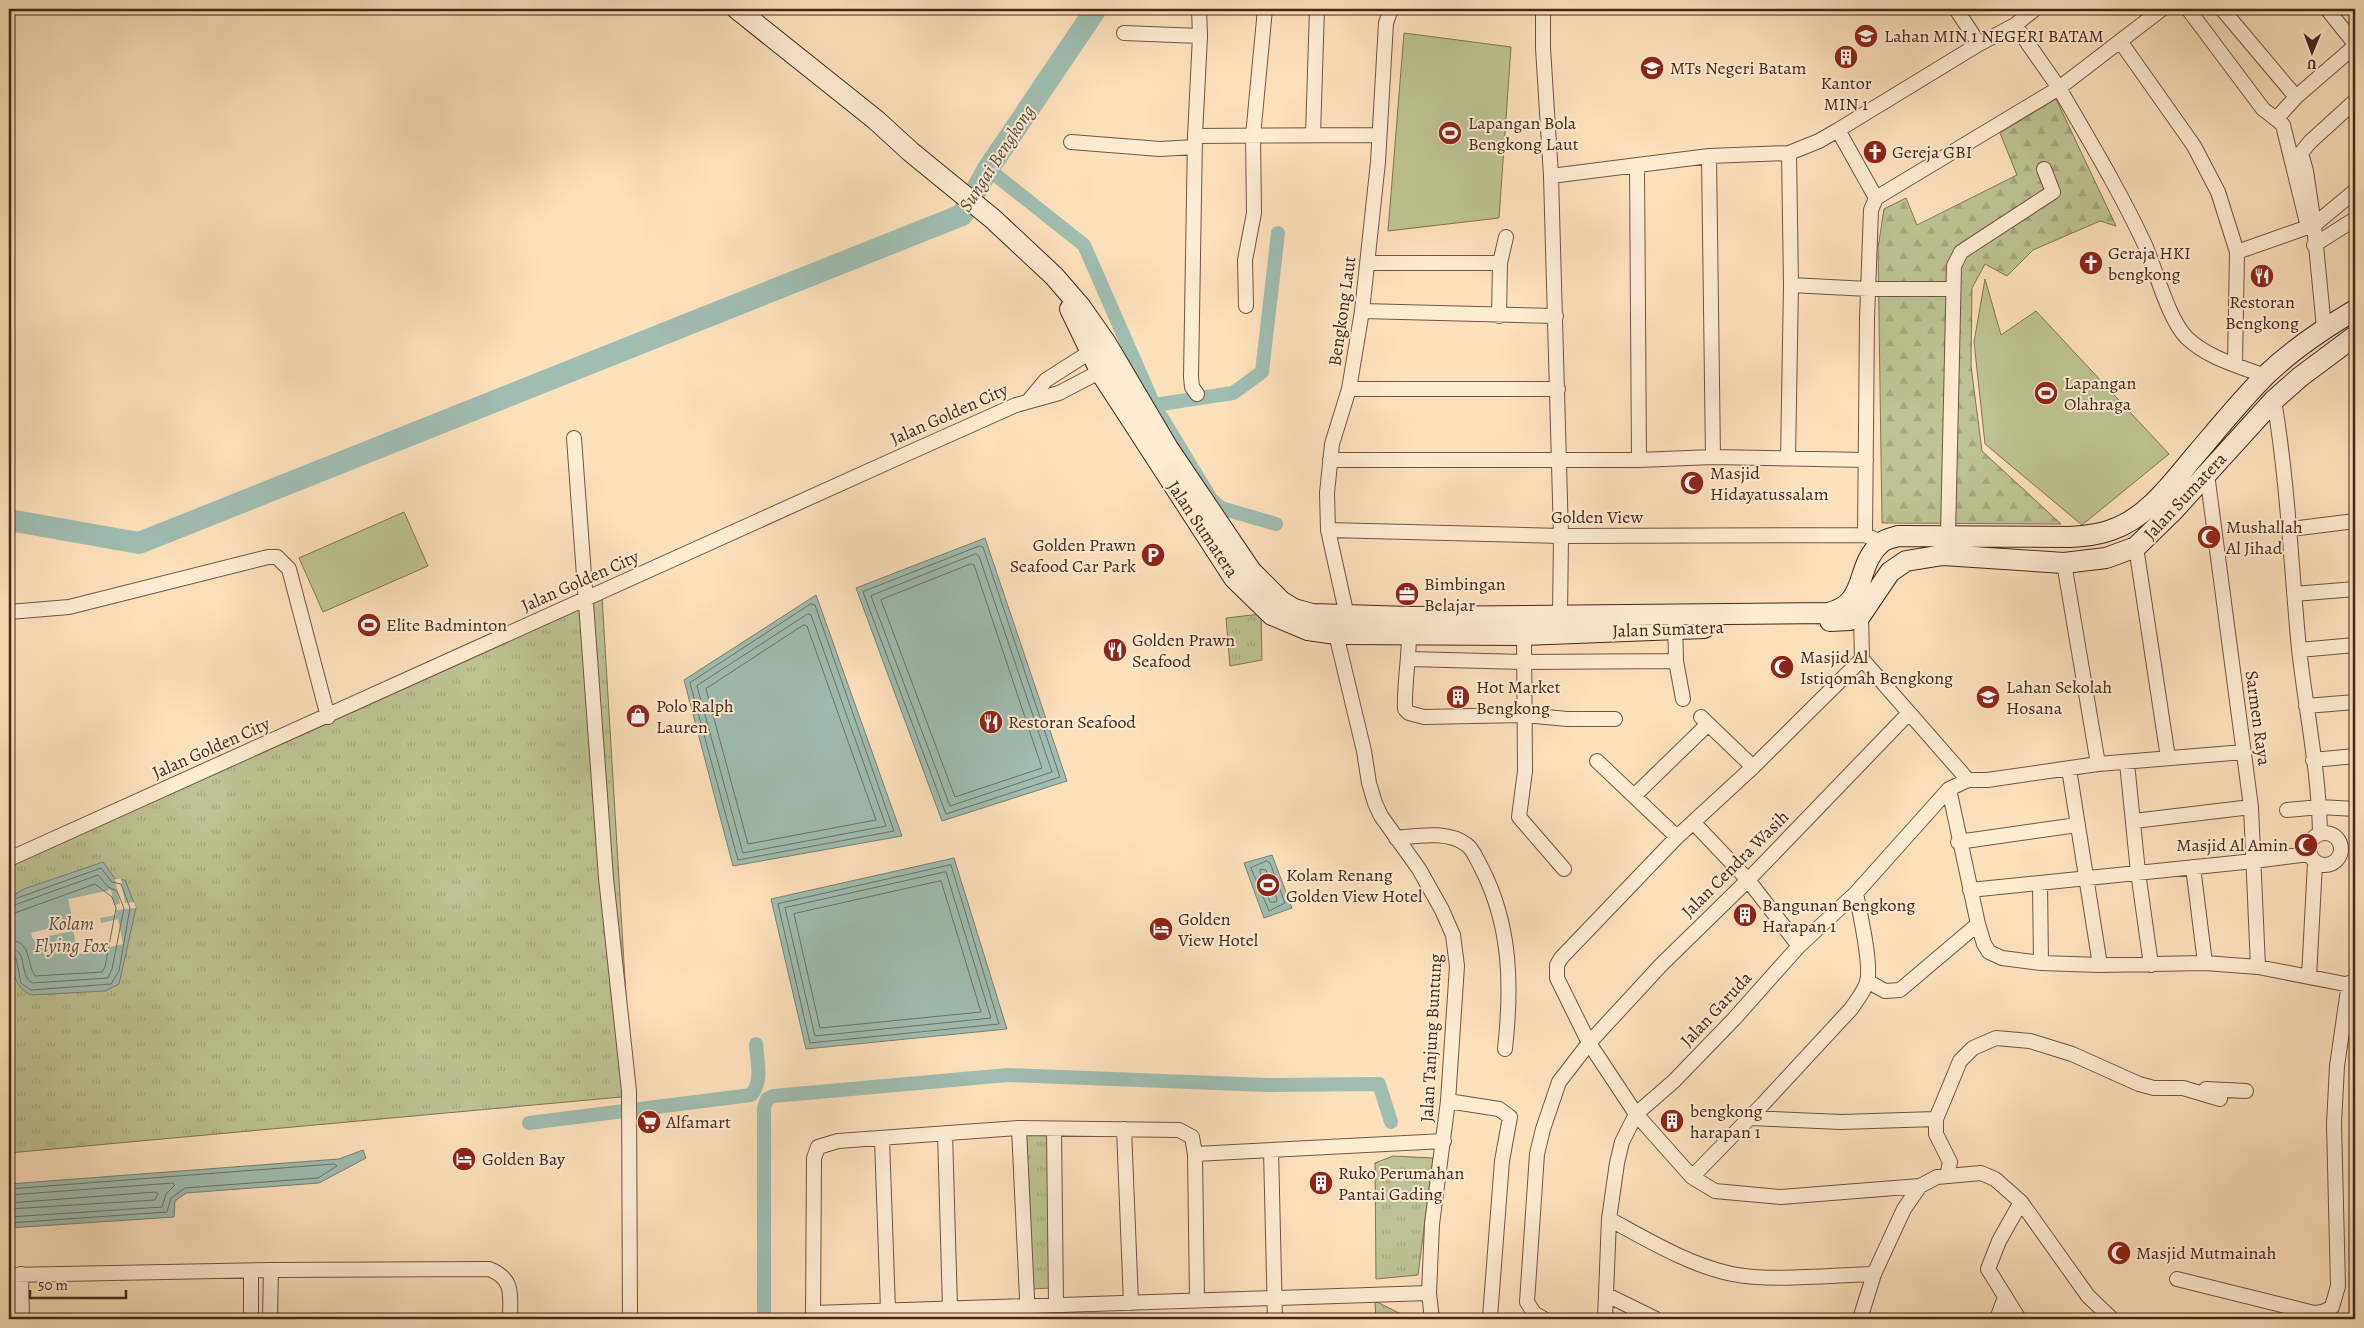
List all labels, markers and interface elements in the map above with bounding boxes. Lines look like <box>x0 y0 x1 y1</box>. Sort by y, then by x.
school or university icon: Lahan MIN 1 NEGERI BATAM <box>1853 23 1879 49</box>
place label: Lahan MIN 1 NEGERI BATAM <box>1884 24 2104 48</box>
north arrow <box>2286 28 2336 78</box>
building icon: Kantor MIN 1 <box>1833 44 1859 70</box>
school or university icon: MTs Negeri Batam <box>1639 55 1665 81</box>
text: U <box>2307 55 2317 74</box>
place label: MTs Negeri Batam <box>1670 56 1807 80</box>
place label: Kantor MIN 1 <box>1820 71 1872 116</box>
water label: Sungai Bengkong <box>953 100 1041 217</box>
place label: Lapangan Bola Bengkong Laut <box>1468 111 1579 156</box>
sports icon: Lapangan Bola Bengkong Laut <box>1437 120 1463 146</box>
church icon: Gereja GBI <box>1862 139 1888 165</box>
place label: Gereja GBI <box>1892 140 1972 164</box>
place label: Geraja HKI bengkong <box>2108 241 2191 286</box>
church icon: Geraja HKI bengkong <box>2078 250 2104 276</box>
street label: Bengkong Laut <box>1322 254 1362 367</box>
restaurant icon: Restoran Bengkong <box>2249 263 2275 289</box>
place label: Restoran Bengkong <box>2225 290 2299 335</box>
place label: Lapangan Olahraga <box>2064 371 2136 416</box>
street label: Jalan Golden City <box>887 377 1012 451</box>
sports icon: Lapangan Olahraga <box>2033 380 2059 406</box>
street label: Jalan Sumatera <box>2138 447 2232 545</box>
place label: Masjid Hidayatussalam <box>1710 461 1829 506</box>
mosque icon: Masjid Hidayatussalam <box>1679 470 1705 496</box>
street label: Jalan Sumatera <box>1162 476 1245 583</box>
street label: Golden View <box>1551 505 1643 529</box>
place label: Mushallah Al Jihad <box>2225 515 2303 560</box>
mosque icon: Mushallah Al Jihad <box>2196 524 2222 550</box>
place label: Golden Prawn Seafood Car Park <box>1010 533 1136 578</box>
parking icon: Golden Prawn Seafood Car Park <box>1140 542 1166 568</box>
street label: Jalan Golden City <box>518 544 643 618</box>
place label: Bimbingan Belajar <box>1424 572 1506 617</box>
office icon: Bimbingan Belajar <box>1394 581 1420 607</box>
sports icon: Elite Badminton <box>356 612 382 638</box>
place label: Elite Badminton <box>386 613 507 637</box>
street label: Jalan Sumatera <box>1612 615 1725 643</box>
place label: Golden Prawn Seafood <box>1132 628 1235 673</box>
restaurant icon: Golden Prawn Seafood <box>1102 637 1128 663</box>
place label: Masjid Al Istiqomah Bengkong <box>1800 645 1953 690</box>
mosque icon: Masjid Al Istiqomah Bengkong <box>1769 654 1795 680</box>
street label: Sarmen Raya <box>2239 669 2277 768</box>
place label: Hot Market Bengkong <box>1476 675 1561 720</box>
place label: Lahan Sekolah Hosana <box>2006 675 2113 720</box>
building icon: Hot Market Bengkong <box>1445 684 1471 710</box>
school or university icon: Lahan Sekolah Hosana <box>1975 684 2001 710</box>
place label: Polo Ralph Lauren <box>656 694 734 739</box>
shop icon: Polo Ralph Lauren <box>625 703 651 729</box>
restaurant icon: Restoran Seafood <box>978 709 1004 735</box>
place label: Restoran Seafood <box>1008 710 1136 734</box>
street label: Jalan Golden City <box>149 711 274 785</box>
street label: Jalan Cendra Wasih <box>1676 805 1794 923</box>
mosque icon: Masjid Al Amin <box>2293 832 2319 858</box>
place label: Masjid Al Amin <box>2176 833 2288 857</box>
place label: Kolam Renang Golden View Hotel <box>1286 863 1423 908</box>
sports icon: Kolam Renang Golden View Hotel <box>1255 872 1281 898</box>
place label: Bangunan Bengkong Harapan 1 <box>1762 893 1915 938</box>
building icon: Bangunan Bengkong Harapan 1 <box>1732 902 1758 928</box>
place label: Golden View Hotel <box>1177 907 1259 952</box>
water label: Kolam Flying Fox <box>34 911 109 959</box>
hotel icon: Golden View Hotel <box>1148 916 1174 942</box>
street label: Jalan Tanjung Buntung <box>1415 953 1447 1123</box>
street label: Jalan Garuda <box>1675 966 1758 1052</box>
place label: bengkong harapan 1 <box>1690 1099 1763 1144</box>
building icon: bengkong harapan 1 <box>1659 1108 1685 1134</box>
supermarket icon: Alfamart <box>636 1109 662 1135</box>
place label: Alfamart <box>665 1110 731 1134</box>
hotel icon: Golden Bay <box>451 1146 477 1172</box>
place label: Golden Bay <box>482 1147 566 1171</box>
place label: Ruko Perumahan Pantai Gading <box>1338 1161 1464 1206</box>
building icon: Ruko Perumahan Pantai Gading <box>1308 1170 1334 1196</box>
mosque icon: Masjid Mutmainah <box>2106 1240 2132 1266</box>
place label: Masjid Mutmainah <box>2136 1241 2277 1265</box>
scale bar <box>30 1268 126 1300</box>
text: 50 m <box>38 1275 68 1295</box>

